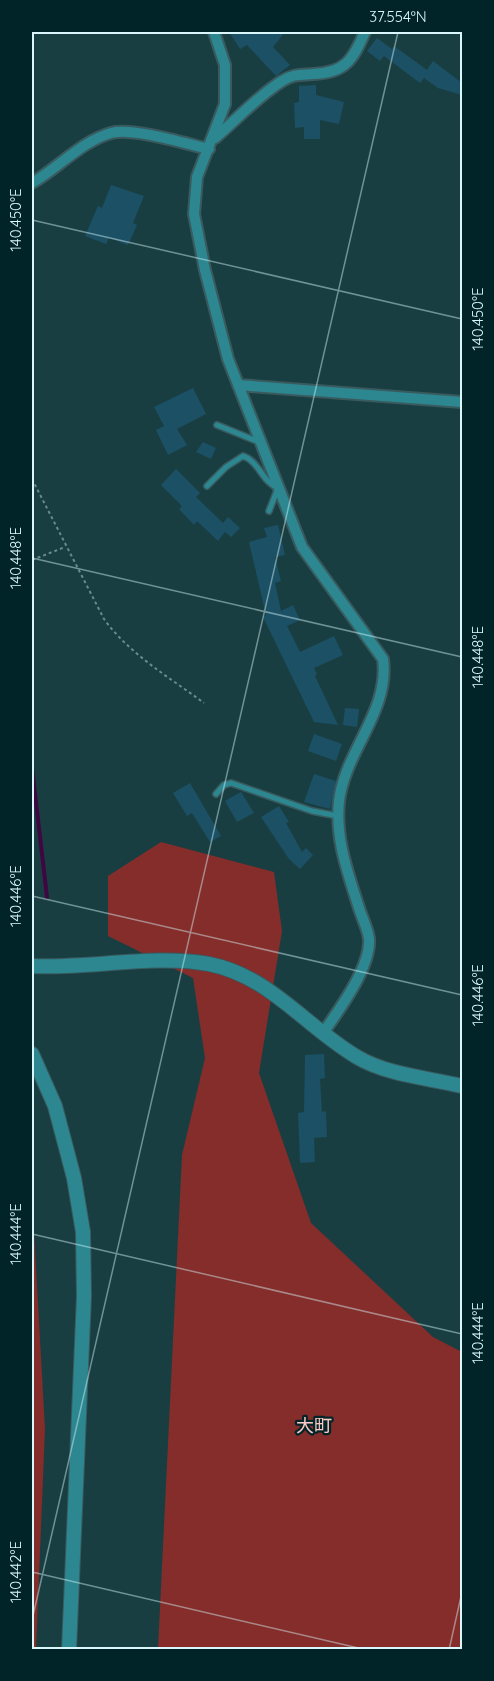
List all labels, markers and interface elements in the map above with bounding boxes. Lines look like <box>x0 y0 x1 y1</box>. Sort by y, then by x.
text: 37.554°N <box>369 7 427 26</box>
text: 140.450°E <box>6 188 25 252</box>
text: 140.450°E <box>468 287 487 351</box>
text: 140.448°E <box>6 527 25 589</box>
text: 140.448°E <box>468 626 487 688</box>
text: 140.446°E <box>6 865 25 927</box>
text: 140.446°E <box>468 964 487 1026</box>
text: 140.444°E <box>6 1203 25 1265</box>
text: 140.444°E <box>468 1302 487 1364</box>
district label: 大町 <box>296 1414 332 1437</box>
text: 140.442°E <box>6 1541 25 1603</box>

